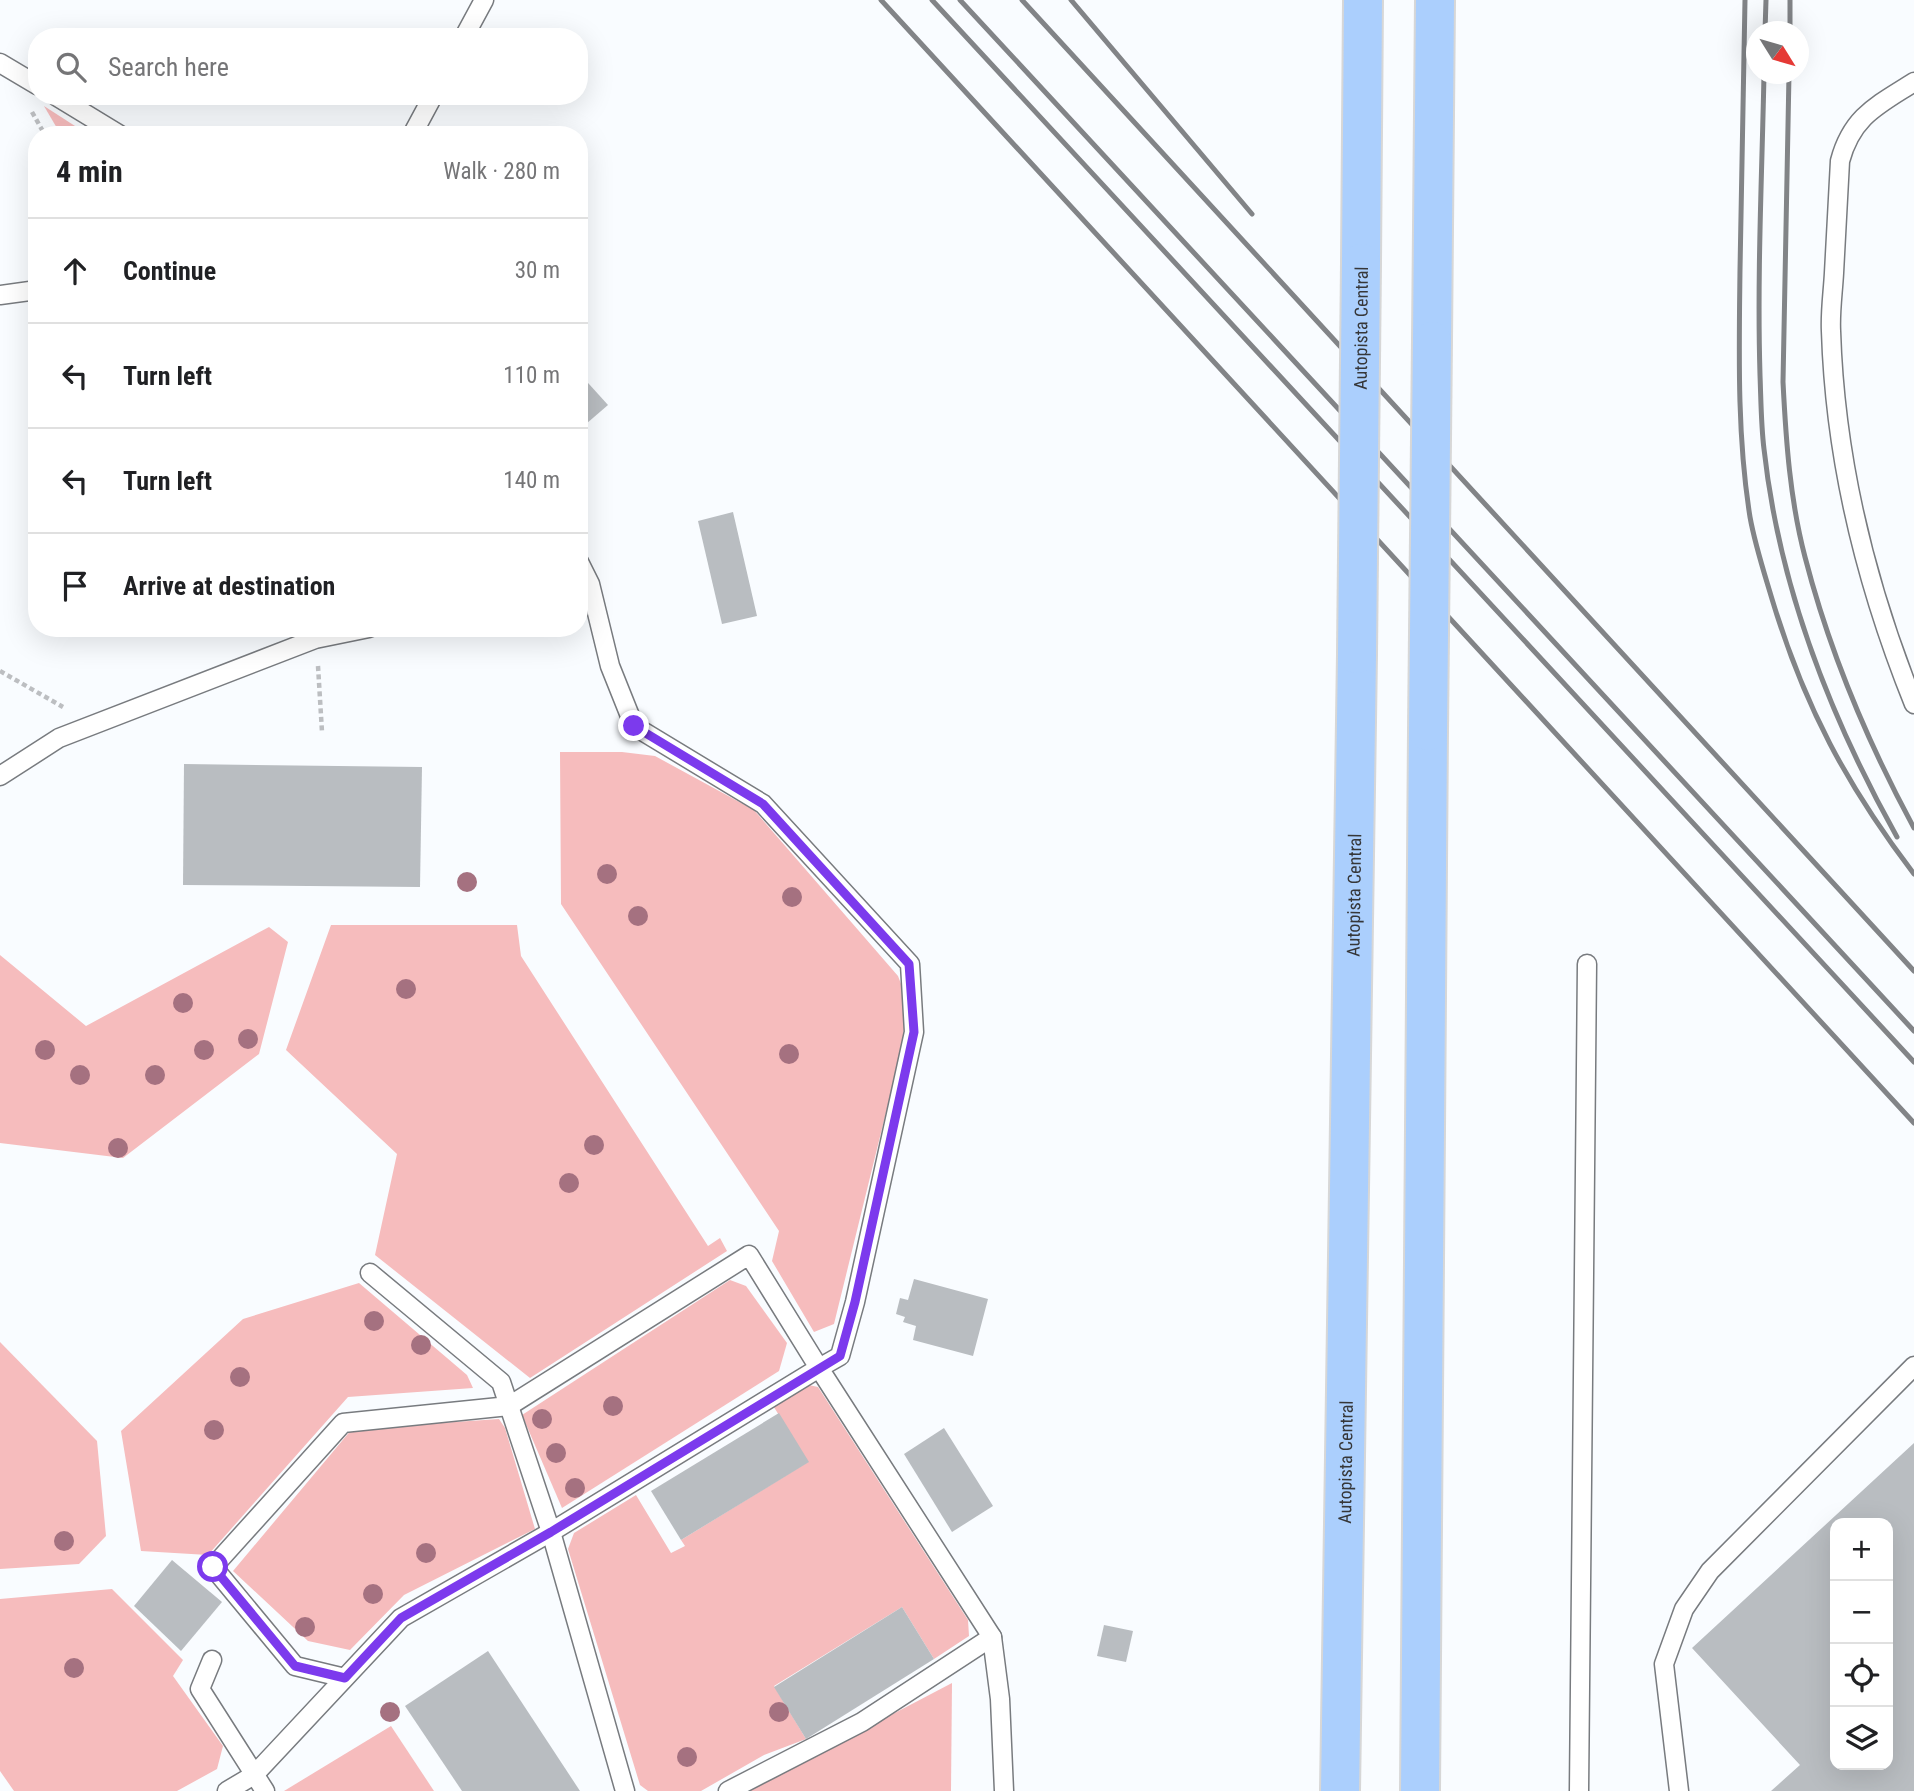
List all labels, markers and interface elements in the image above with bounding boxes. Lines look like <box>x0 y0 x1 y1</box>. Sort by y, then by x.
north arrow <box>1746 21 1809 84</box>
search box <box>28 28 588 105</box>
icon: search <box>52 48 90 86</box>
text: Search here <box>108 52 229 82</box>
text: 4 min <box>56 154 123 189</box>
text: Walk · 280 m <box>443 158 560 185</box>
icon: ahead <box>56 252 94 290</box>
text: Continue <box>123 256 216 286</box>
text: 30 m <box>515 257 560 284</box>
street label: Autopista Central <box>1349 266 1371 390</box>
icon: left <box>56 357 94 395</box>
text: Turn left <box>123 361 212 391</box>
text: 110 m <box>503 362 560 389</box>
icon: left <box>56 462 94 500</box>
text: Turn left <box>123 466 212 496</box>
text: 140 m <box>503 467 560 494</box>
icon: arrive <box>56 567 94 605</box>
text: Arrive at destination <box>123 571 335 601</box>
route end <box>618 710 649 741</box>
street label: Autopista Central <box>1342 833 1365 957</box>
street label: Autopista Central <box>1333 1400 1356 1524</box>
map controls <box>1830 1518 1893 1770</box>
button: + <box>1830 1518 1893 1581</box>
route start <box>197 1551 228 1582</box>
button: − <box>1830 1581 1893 1644</box>
button: locate <box>1830 1644 1893 1707</box>
button: layers <box>1830 1707 1893 1770</box>

